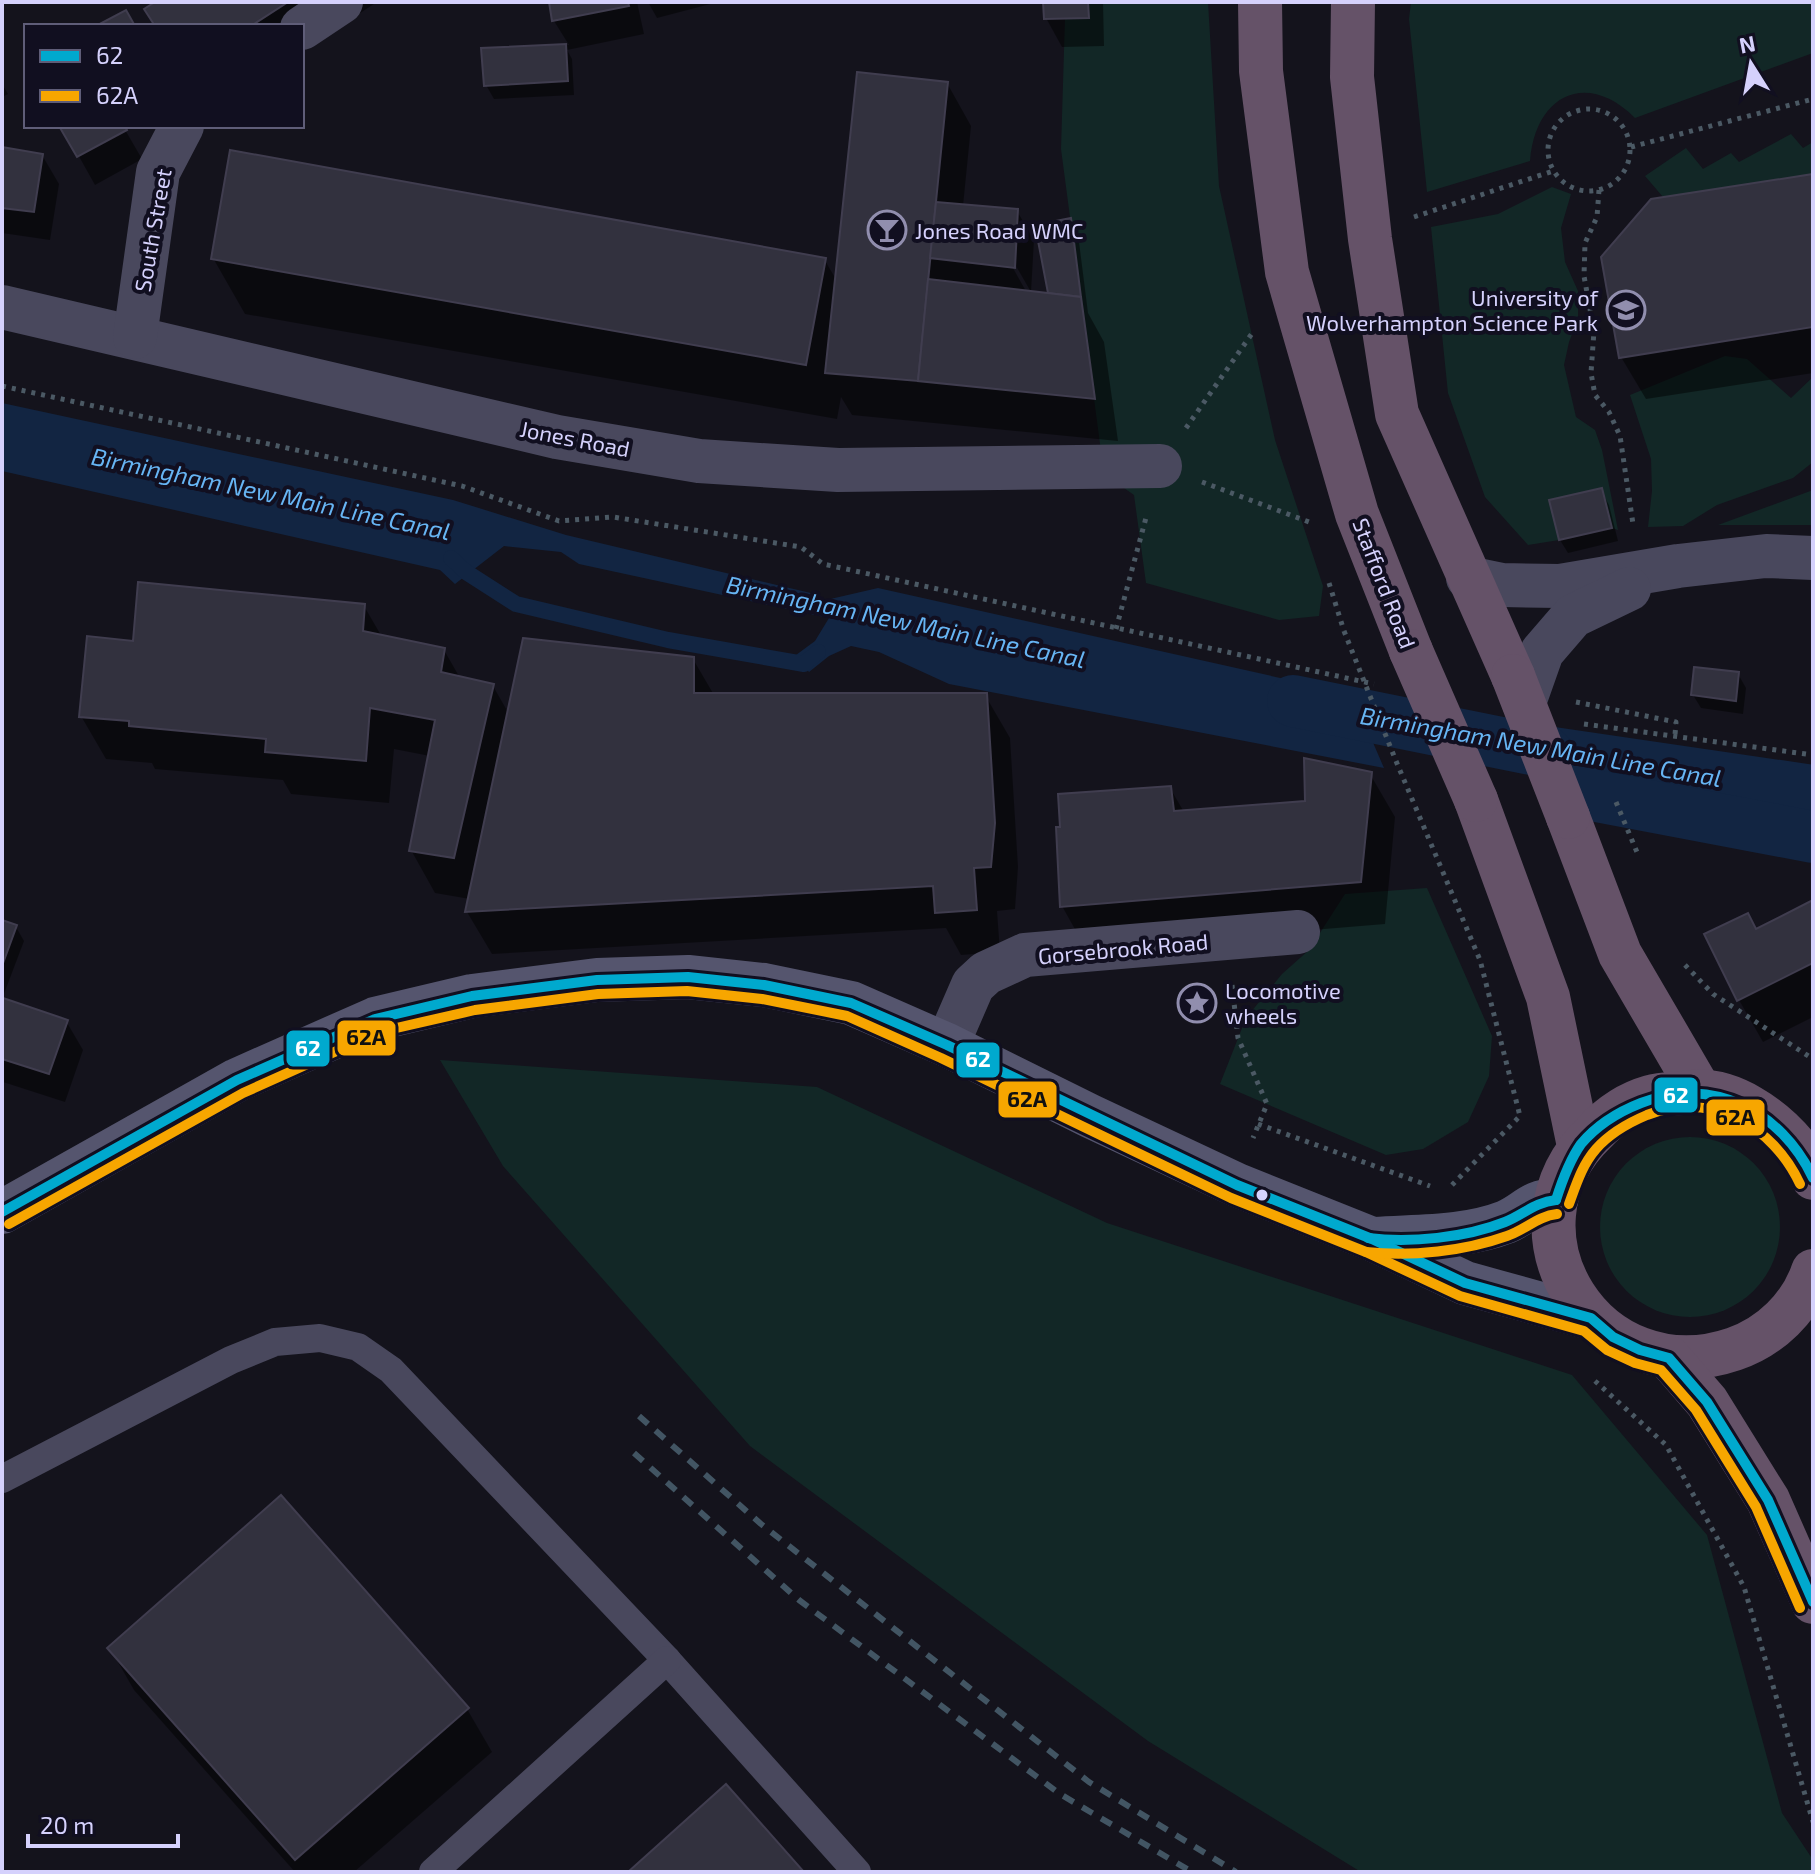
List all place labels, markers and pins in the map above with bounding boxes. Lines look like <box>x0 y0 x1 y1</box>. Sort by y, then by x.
bar icon: Jones Road WMC <box>866 209 908 251</box>
place label: Jones Road WMC <box>915 217 1084 243</box>
place label: University of Wolverhampton Science Park <box>1306 284 1599 335</box>
school or university icon: University of Wolverhampton Science Park <box>1605 289 1647 331</box>
place label: Locomotive wheels <box>1225 977 1341 1028</box>
place icon: Locomotive wheels <box>1176 982 1218 1024</box>
unlabelled marker <box>1254 1187 1270 1203</box>

